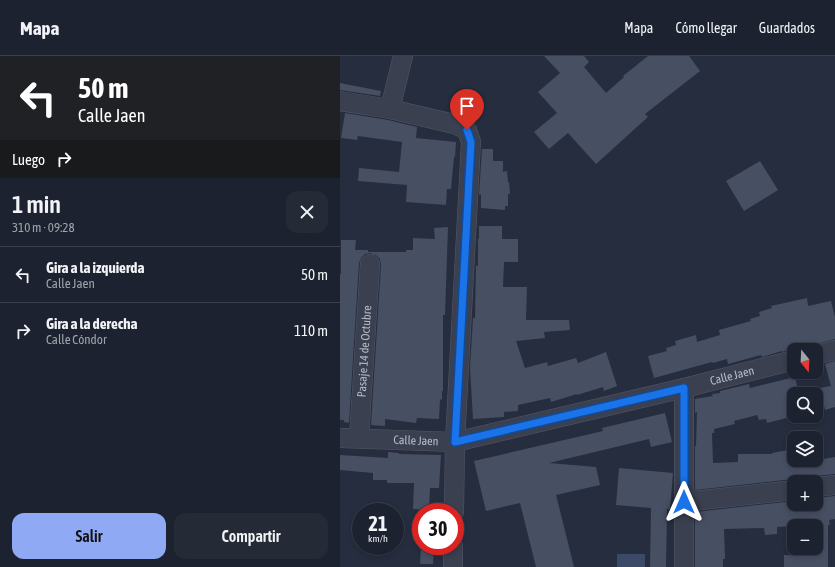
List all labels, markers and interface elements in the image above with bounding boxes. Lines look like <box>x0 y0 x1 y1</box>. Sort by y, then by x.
text: Mapa <box>20 17 59 39</box>
text: Mapa <box>624 20 653 36</box>
text: Cómo llegar <box>675 20 737 36</box>
text: Guardados <box>759 20 815 36</box>
icon: left <box>12 72 64 124</box>
text: 50 m <box>78 72 128 104</box>
pin <box>450 89 484 130</box>
icon: arrive <box>456 95 478 117</box>
text: Calle Jaen <box>78 105 146 126</box>
icon: right <box>53 148 75 170</box>
text: Luego <box>12 151 45 168</box>
text: 1 min <box>12 191 61 218</box>
button: close <box>286 191 328 233</box>
text: 310 m · 09:28 <box>12 220 75 235</box>
text: Gira a la izquierda <box>46 259 144 276</box>
icon: left <box>12 264 34 286</box>
text: 50 m <box>301 266 328 283</box>
text: Calle Jaen <box>46 276 95 291</box>
street label: Pasaje 14 de Octubre <box>355 305 374 398</box>
text: Gira a la derecha <box>46 315 137 332</box>
icon: right <box>12 320 34 342</box>
text: 110 m <box>294 322 328 339</box>
text: Calle Cóndor <box>46 332 107 347</box>
north arrow <box>787 343 823 379</box>
map controls <box>787 343 823 555</box>
street label: Calle Jaen <box>709 363 756 388</box>
button: search <box>787 387 823 423</box>
button: layers <box>787 431 823 467</box>
street label: Calle Jaen <box>393 433 439 448</box>
button: + <box>787 475 823 511</box>
position arrow <box>663 481 705 523</box>
speed limit sign: 30 <box>412 503 464 555</box>
text: 21 <box>369 512 387 535</box>
button: Salir <box>12 513 166 559</box>
button: Compartir <box>174 513 328 559</box>
button: − <box>787 519 823 555</box>
text: km/h <box>368 533 388 544</box>

